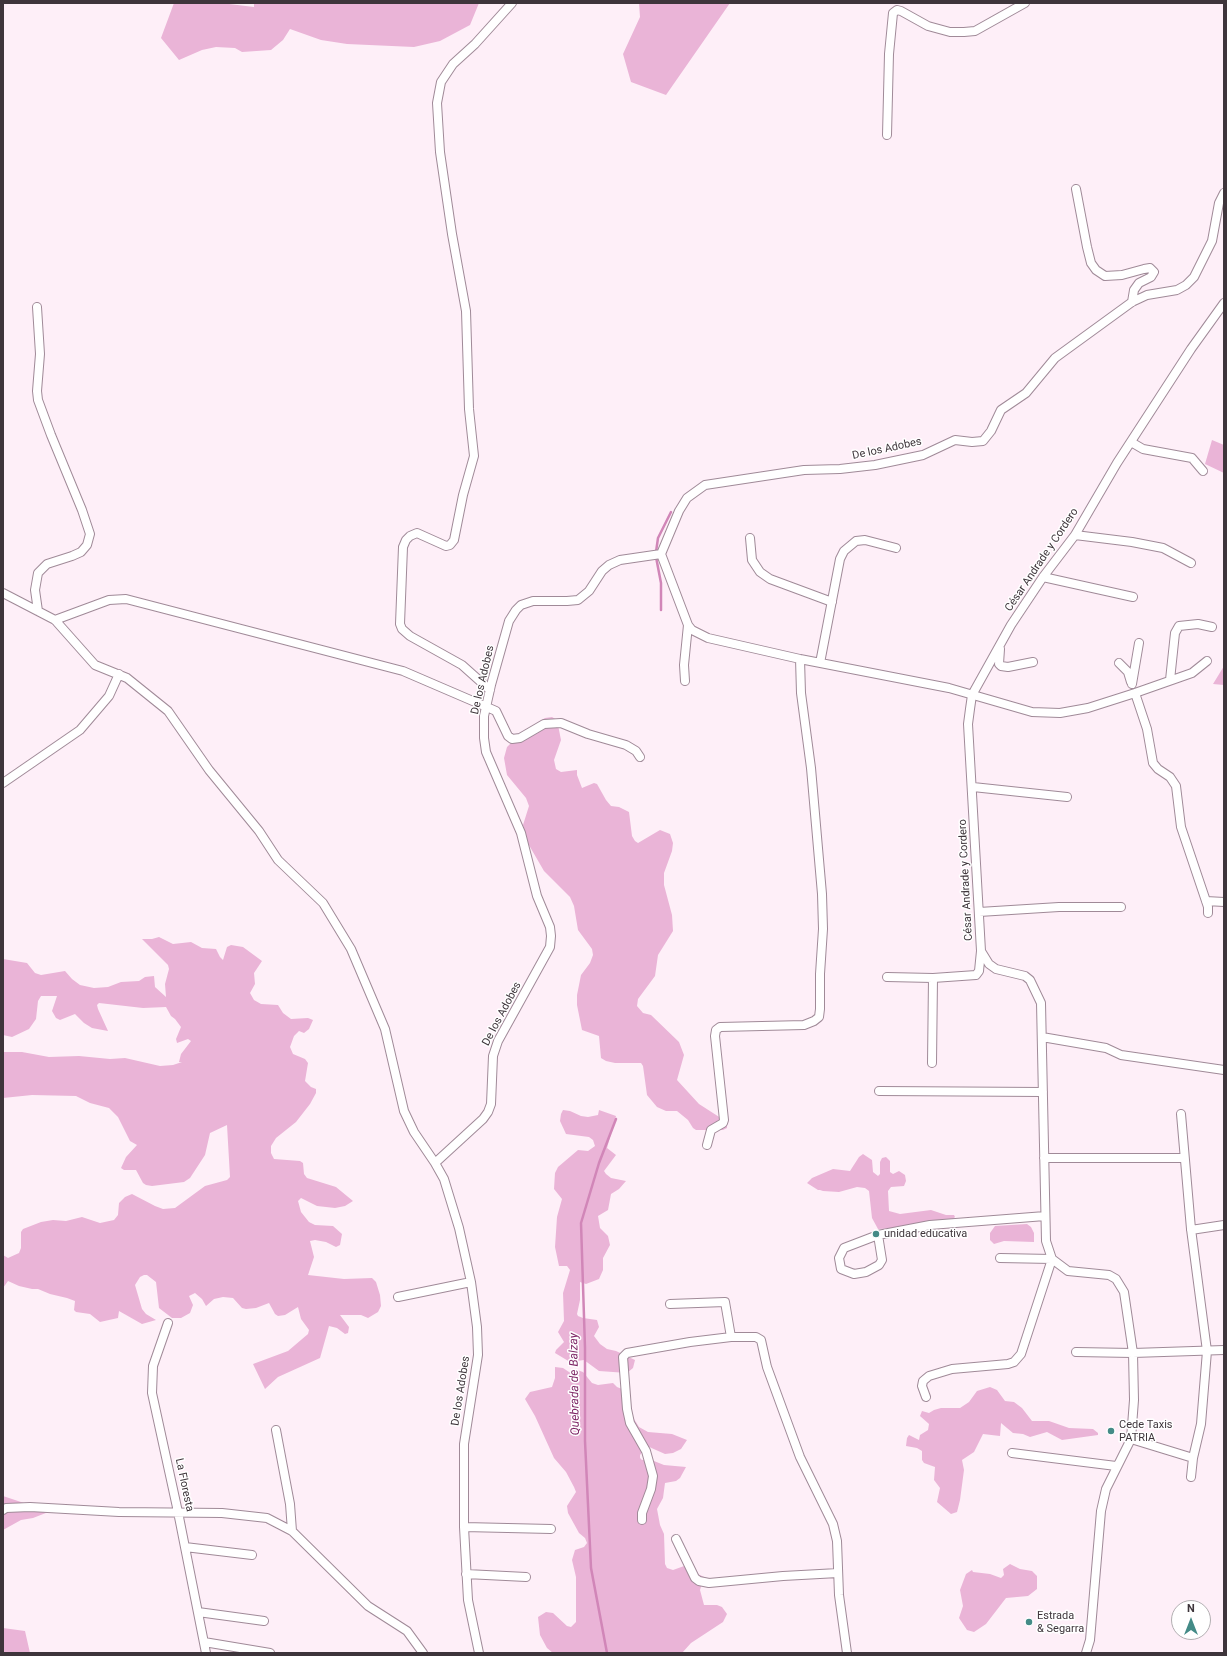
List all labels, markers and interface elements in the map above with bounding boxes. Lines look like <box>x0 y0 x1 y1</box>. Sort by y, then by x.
street label: De los Adobes <box>851 435 923 463</box>
street label: César Andrade y Cordero <box>1002 506 1082 614</box>
street label: De los Adobes <box>469 644 497 716</box>
street label: César Andrade y Cordero <box>956 819 976 941</box>
street label: De los Adobes <box>480 980 524 1048</box>
place label: unidad educativa <box>884 1227 967 1241</box>
marker: unidad educativa <box>871 1229 881 1239</box>
water label: Quebrada de Balzay <box>567 1333 583 1435</box>
street label: De los Adobes <box>449 1355 473 1427</box>
place label: Cede Taxis PATRIA <box>1119 1418 1173 1444</box>
marker: Cede Taxis PATRIA <box>1106 1426 1116 1436</box>
street label: La Floresta <box>172 1457 196 1513</box>
north arrow <box>1171 1600 1211 1640</box>
text: N <box>1187 1602 1195 1615</box>
place label: Estrada & Segarra <box>1037 1609 1084 1635</box>
marker: Estrada & Segarra <box>1024 1617 1034 1627</box>

